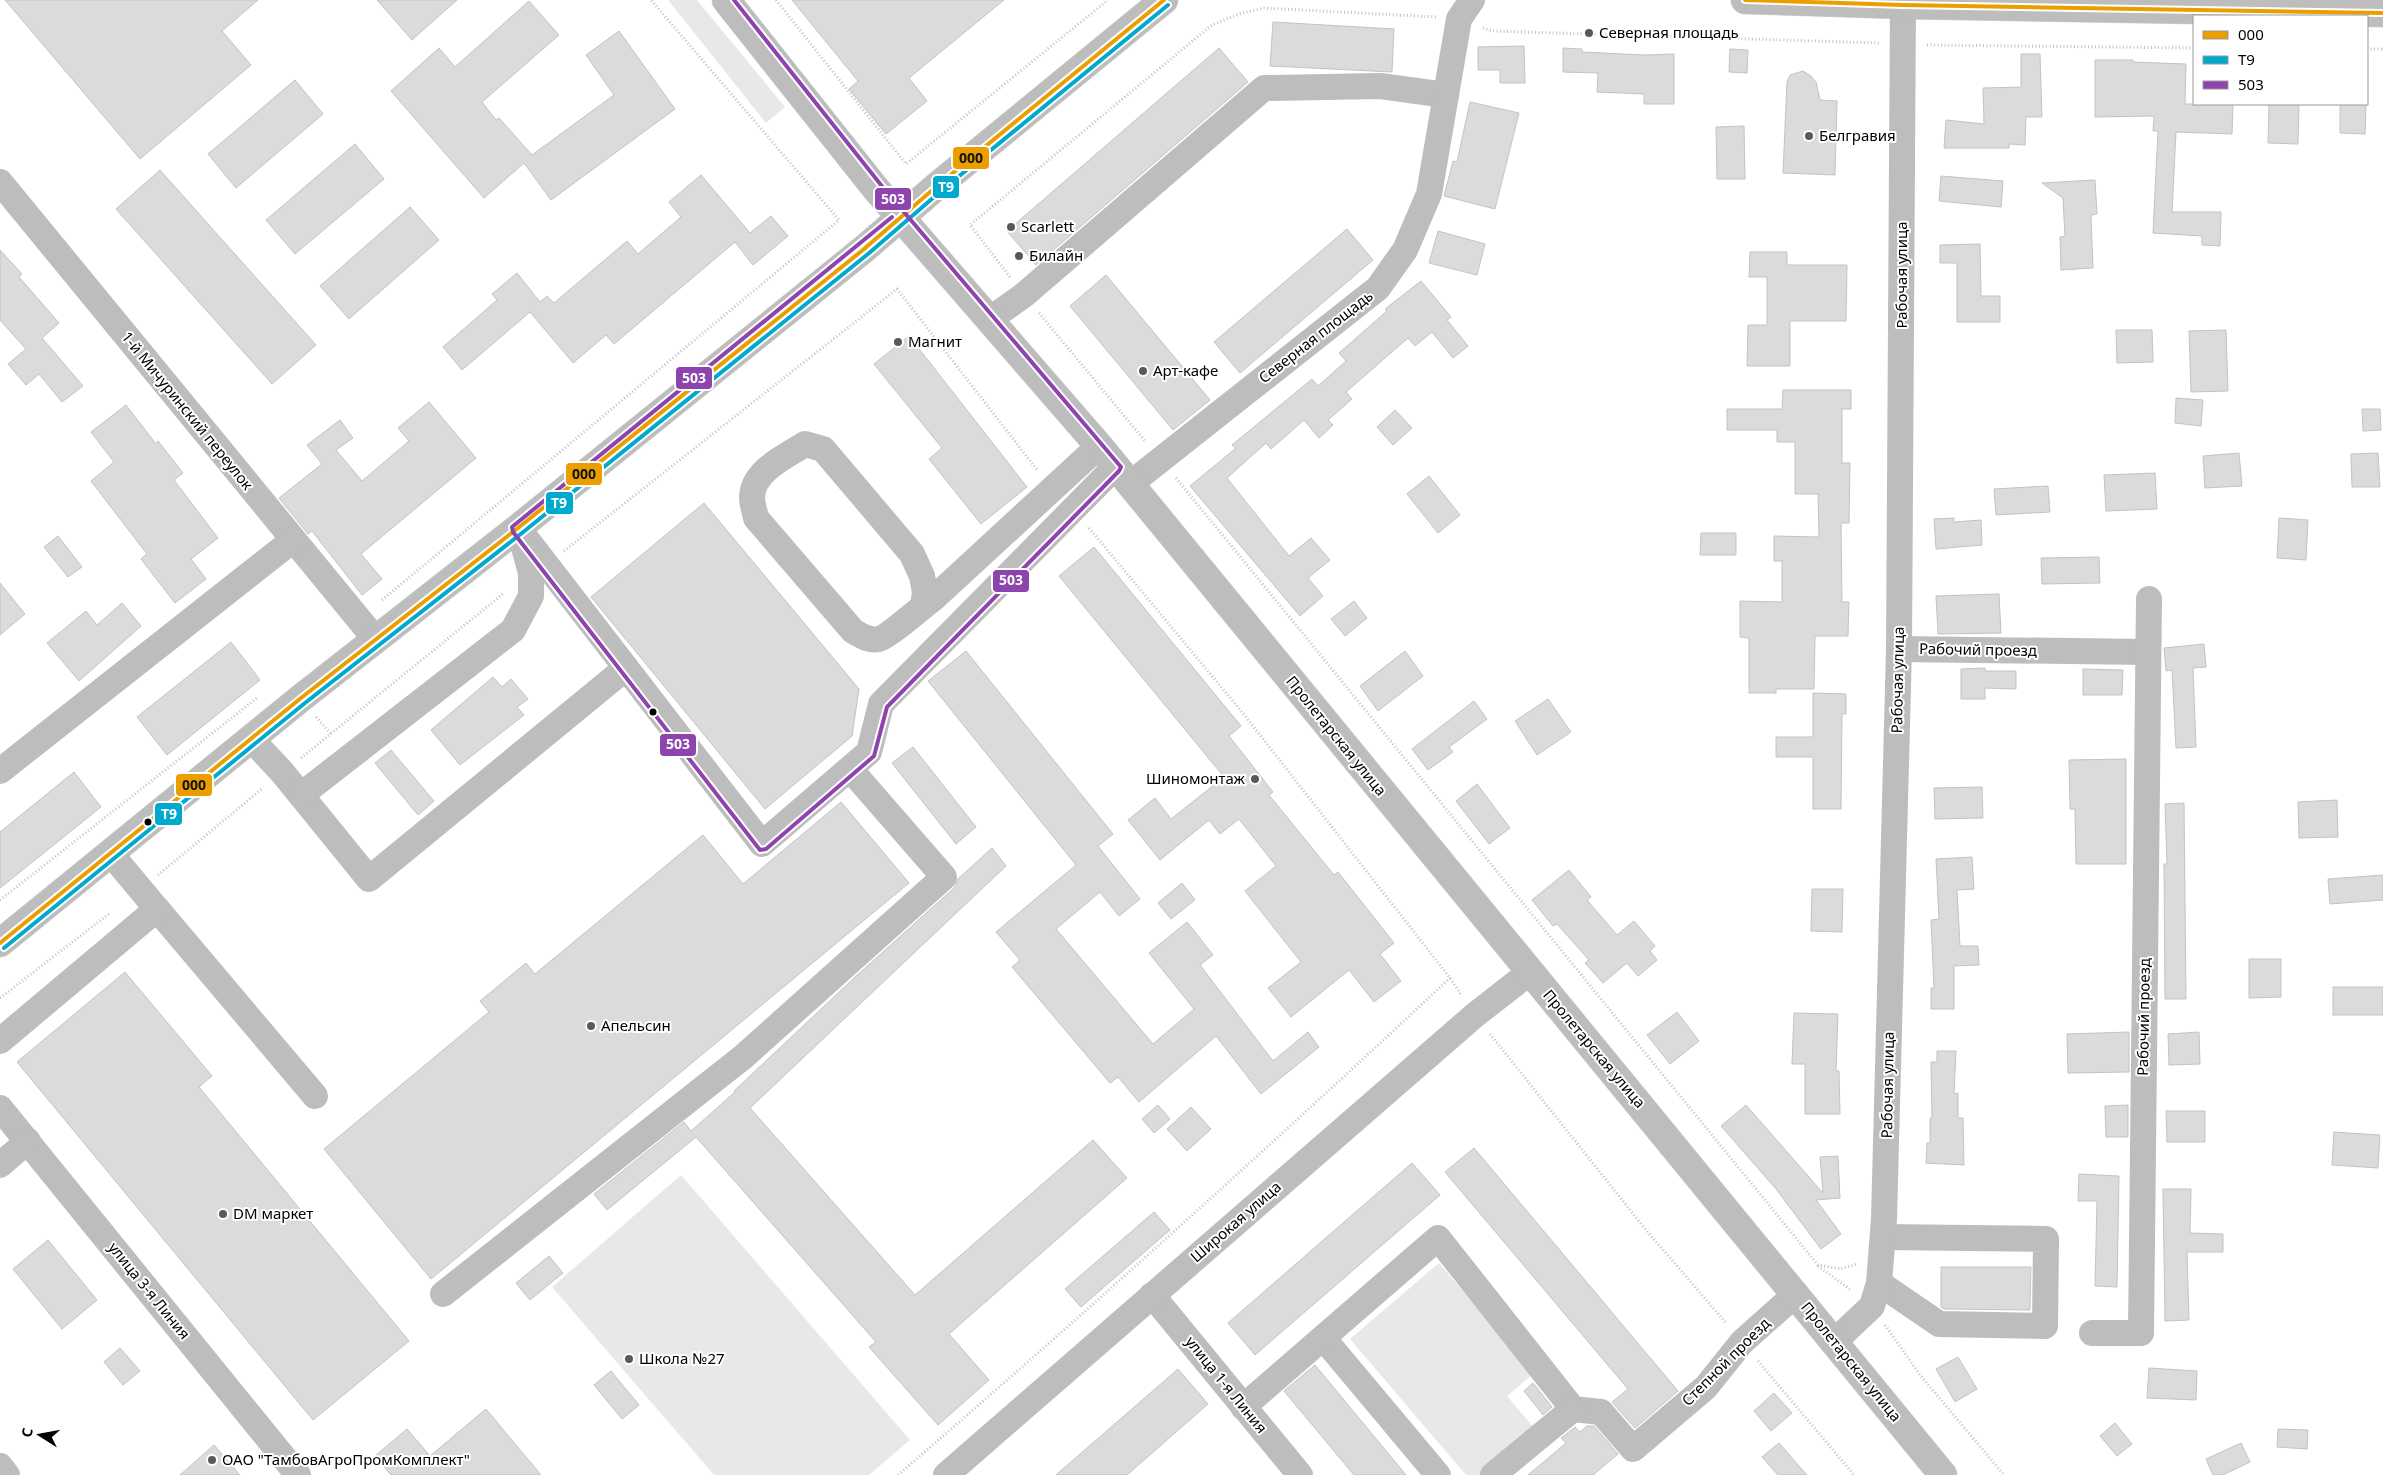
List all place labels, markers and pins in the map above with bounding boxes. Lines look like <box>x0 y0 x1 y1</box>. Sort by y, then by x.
place label: Северная площадь <box>1599 22 1739 42</box>
marker: Северная площадь <box>1583 27 1595 39</box>
place label: Белгравия <box>1819 125 1896 145</box>
marker: Белгравия <box>1803 130 1815 142</box>
place label: Scarlett <box>1021 216 1075 236</box>
marker: Scarlett <box>1005 221 1017 233</box>
place label: Билайн <box>1029 245 1083 265</box>
marker: Билайн <box>1013 250 1025 262</box>
place label: Магнит <box>908 331 962 351</box>
marker: Магнит <box>892 336 904 348</box>
place label: Арт-кафе <box>1153 360 1218 380</box>
marker: Арт-кафе <box>1137 365 1149 377</box>
unlabelled marker <box>648 707 658 717</box>
place label: Шиномонтаж <box>1146 768 1246 788</box>
marker: Шиномонтаж <box>1249 773 1261 785</box>
unlabelled marker <box>143 817 153 827</box>
place label: Апельсин <box>601 1015 671 1035</box>
marker: Апельсин <box>585 1020 597 1032</box>
place label: DM маркет <box>233 1203 313 1223</box>
marker: DM маркет <box>217 1208 229 1220</box>
place label: Школа №27 <box>639 1348 725 1368</box>
marker: Школа №27 <box>623 1353 635 1365</box>
place label: ОАО "ТамбовАгроПромКомплект" <box>222 1449 470 1469</box>
marker: ОАО "ТамбовАгроПромКомплект" <box>206 1454 218 1466</box>

